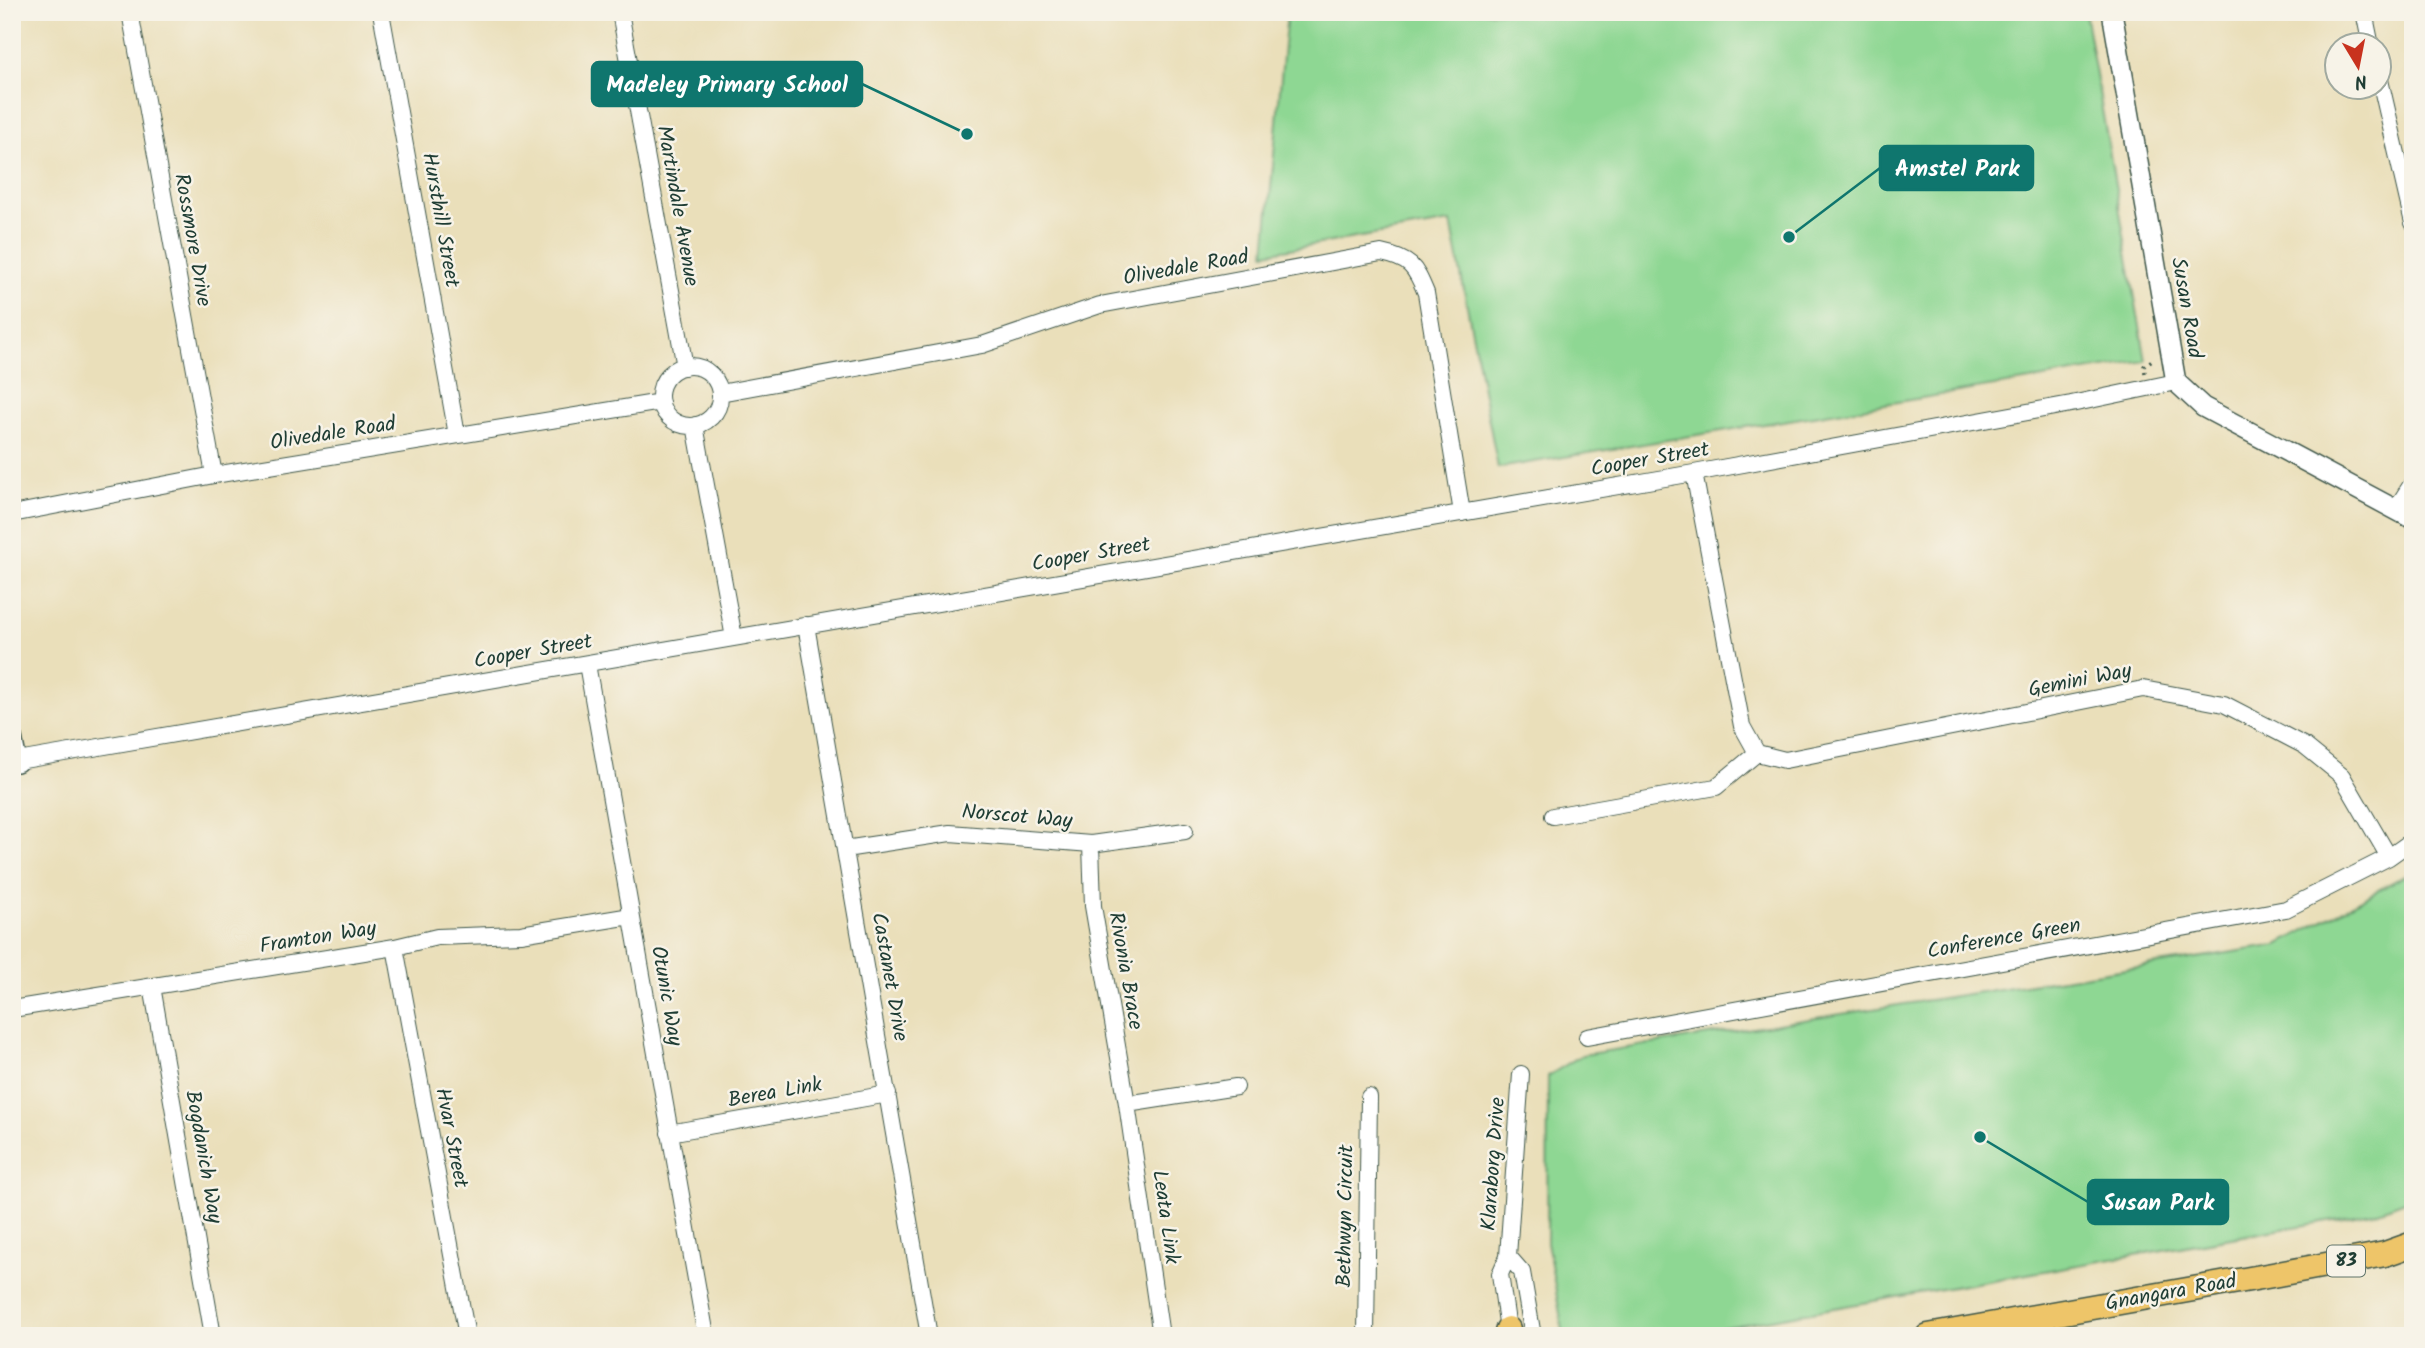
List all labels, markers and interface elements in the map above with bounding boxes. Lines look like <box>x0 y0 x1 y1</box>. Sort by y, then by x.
north arrow <box>2324 32 2394 102</box>
callout: Madeley Primary School <box>592 62 862 106</box>
text: N <box>2352 65 2369 97</box>
text: Madeley Primary School <box>606 68 849 104</box>
street label: Martindale Avenue <box>647 123 707 290</box>
callout: Amstel Park <box>1880 146 2033 190</box>
street label: Hursthill Street <box>412 150 468 291</box>
text: Amstel Park <box>1895 152 2020 188</box>
street label: Rossmore Drive <box>164 171 220 310</box>
street label: Olivedale Road <box>1121 241 1252 295</box>
street label: Susan Road <box>2161 255 2211 361</box>
street label: Olivedale Road <box>268 408 399 460</box>
street label: Cooper Street <box>1588 433 1713 487</box>
street label: Cooper Street <box>1029 528 1154 582</box>
street label: Cooper Street <box>471 625 596 679</box>
street label: Gemini Way <box>2025 655 2135 707</box>
street label: Norscot Way <box>960 796 1074 838</box>
street label: Conference Green <box>1925 909 2083 969</box>
street label: Castanet Drive <box>861 910 917 1045</box>
street label: Rivonia Brace <box>1098 910 1152 1033</box>
street label: Framton Way <box>257 912 379 964</box>
street label: Otunic Way <box>641 943 691 1049</box>
street label: Berea Link <box>725 1068 825 1117</box>
street label: Hvar Street <box>425 1085 477 1192</box>
street label: Bogdanich Way <box>175 1088 231 1226</box>
street label: Klaraborg Drive <box>1473 1096 1515 1232</box>
street label: Bethwyn Circuit <box>1328 1143 1364 1288</box>
street label: Leata Link <box>1142 1168 1188 1266</box>
callout: Susan Park <box>2088 1180 2228 1224</box>
text: Susan Park <box>2102 1186 2215 1222</box>
road number: 83 <box>2327 1246 2365 1276</box>
street label: Gnangara Road <box>2103 1265 2239 1321</box>

